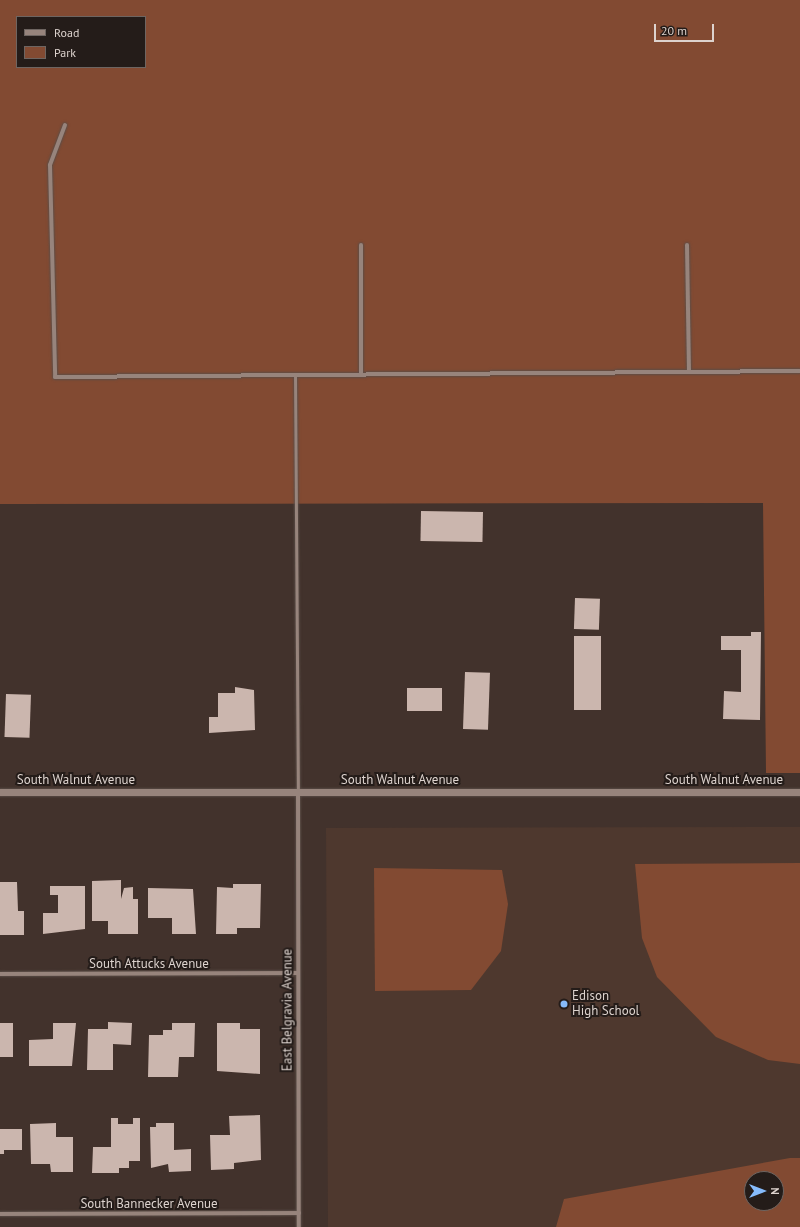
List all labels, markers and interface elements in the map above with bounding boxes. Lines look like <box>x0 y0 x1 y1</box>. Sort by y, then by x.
legend <box>16 16 146 68</box>
scale bar <box>656 16 716 42</box>
text: 20 m <box>661 23 687 38</box>
text: Road <box>54 25 79 40</box>
text: Park <box>54 45 76 60</box>
street label: South Walnut Avenue <box>17 772 135 788</box>
street label: South Walnut Avenue <box>341 772 459 788</box>
street label: South Walnut Avenue <box>665 772 783 788</box>
street label: East Belgravia Avenue <box>280 949 296 1071</box>
street label: South Attucks Avenue <box>89 956 209 972</box>
place label: Edison High School <box>572 989 639 1020</box>
marker: Edison High School <box>559 999 569 1009</box>
north arrow <box>744 1171 784 1211</box>
text: N <box>768 1187 782 1195</box>
street label: South Bannecker Avenue <box>80 1196 218 1212</box>

